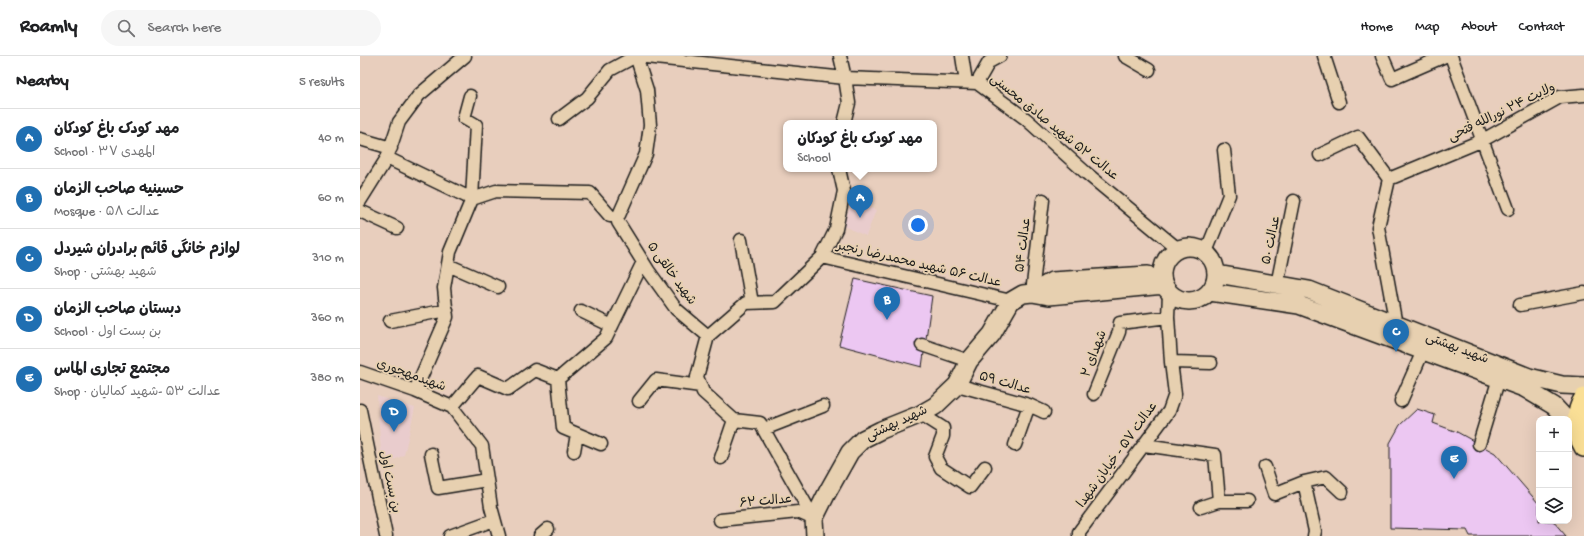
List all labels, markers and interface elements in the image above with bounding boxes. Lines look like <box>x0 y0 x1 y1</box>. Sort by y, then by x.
search box <box>101 10 381 46</box>
text: Roamly <box>20 16 77 39</box>
icon: search <box>115 17 137 39</box>
text: Search here <box>147 19 221 37</box>
text: Home <box>1361 19 1393 36</box>
text: Map <box>1415 19 1439 36</box>
text: About <box>1461 19 1497 36</box>
text: Contact <box>1519 19 1564 36</box>
street label: عدالت ۵۲ شهید صادق محسنی <box>987 71 1121 185</box>
text: Nearby <box>16 72 69 92</box>
text: 5 results <box>299 75 344 90</box>
street label: ولایت ۲۴ نورالله فتحی <box>1446 81 1558 145</box>
popup <box>783 120 937 172</box>
text: مهد کودک باغ کودکان <box>54 121 179 139</box>
text: A <box>25 131 33 146</box>
text: 40 m <box>318 131 344 146</box>
text: مهد کودک باغ کودکان <box>797 131 923 149</box>
text: School · المهدی ۳۷ <box>54 145 155 160</box>
text: School <box>797 151 831 166</box>
text: حسینیه صاحب الزمان <box>54 181 184 199</box>
pin: A <box>847 185 873 218</box>
text: B <box>26 191 32 206</box>
text: 60 m <box>318 191 344 206</box>
text: Mosque · عدالت ۵۸ <box>54 205 160 220</box>
street label: عدالت ۵۰ <box>1259 214 1285 266</box>
your location <box>908 215 928 235</box>
street label: عدالت ۵۴ <box>1013 217 1035 273</box>
street label: عدالت ۵۶ شهید محمدرضا رنجبر <box>834 237 1003 291</box>
street label: شهید خالقی ۵ <box>643 240 699 308</box>
text: لوازم خانگی قائم برادران شیردل <box>54 241 240 259</box>
text: C <box>25 251 33 266</box>
text: 310 m <box>312 251 344 266</box>
text: Shop · شهید بهشتی <box>54 265 156 280</box>
pin: B <box>874 287 900 320</box>
text: دبستان صاحب الزمان <box>54 301 181 319</box>
text: D <box>25 311 33 326</box>
text: 360 m <box>311 311 344 326</box>
pin: C <box>1383 319 1409 352</box>
text: School · بن بست اول <box>54 325 161 340</box>
street label: شهدای ۲ <box>1079 328 1111 380</box>
street label: شهید بهشتی <box>1423 330 1491 368</box>
street label: شهیدمهجوری <box>374 357 448 395</box>
text: مجتمع تجاری الماس <box>54 361 170 379</box>
street label: عدالت ۵۹ <box>977 368 1033 399</box>
text: E <box>25 371 33 386</box>
text: 380 m <box>310 371 344 386</box>
text: Shop · عدالت ۵۳ -شهید کمالیان <box>54 385 221 400</box>
pin: D <box>381 399 407 432</box>
street label: عدالت ۵۷ - خیابان شهدا <box>1074 399 1162 511</box>
street label: شهید بهشتی <box>864 403 930 445</box>
map controls <box>1536 416 1572 524</box>
button: + <box>1536 416 1572 452</box>
pin: E <box>1441 446 1467 479</box>
street label: بن بست اول <box>375 449 403 515</box>
button: − <box>1536 452 1572 488</box>
button: layers <box>1536 488 1572 524</box>
street label: عدالت ۶۲ <box>739 491 793 512</box>

